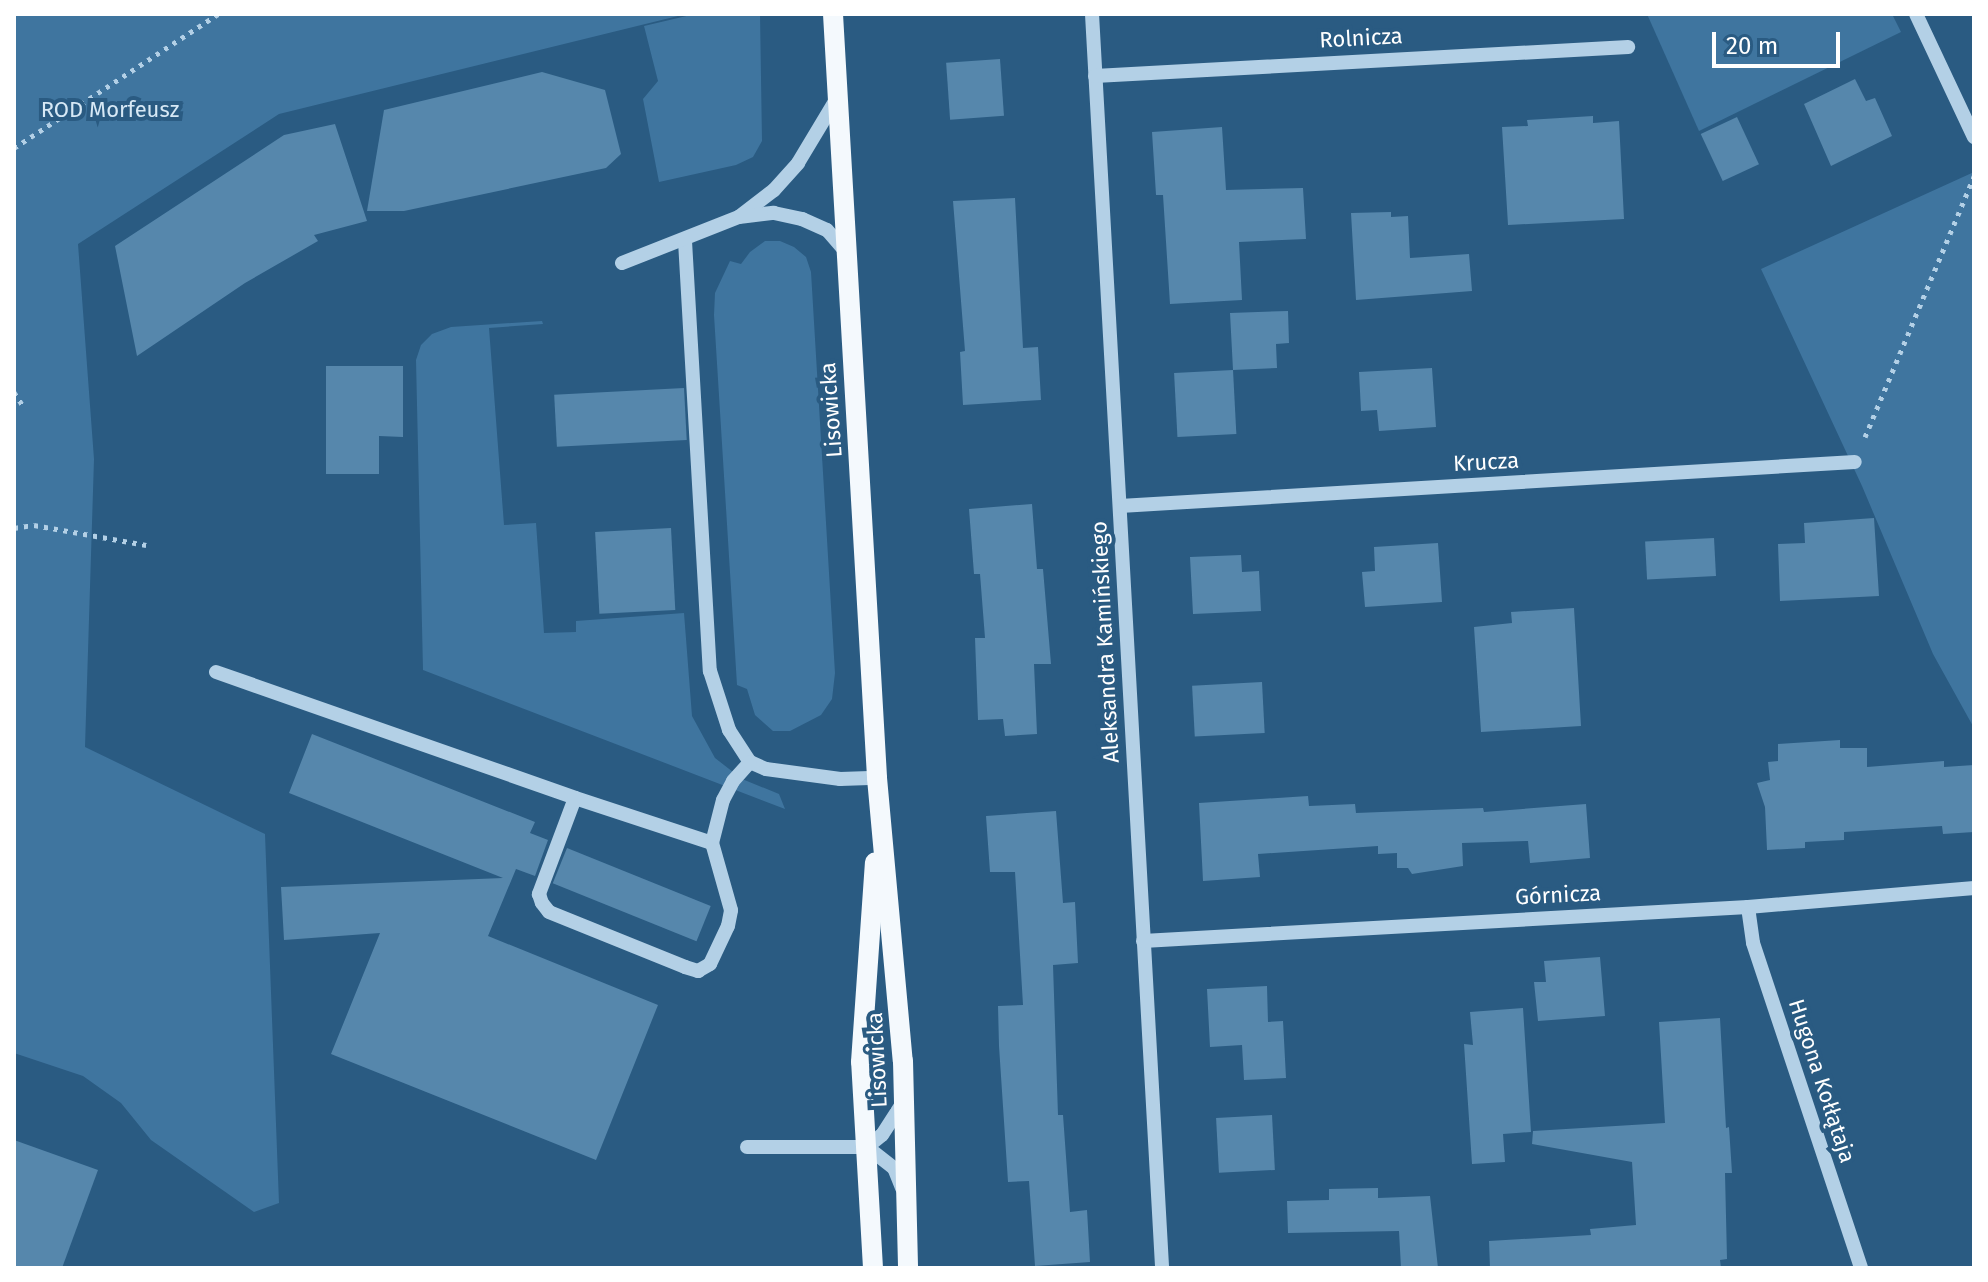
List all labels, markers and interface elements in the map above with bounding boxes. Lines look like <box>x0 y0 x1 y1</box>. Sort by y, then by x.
scale bar <box>1716 16 1844 66</box>
street label: Rolnicza <box>1319 23 1403 53</box>
text: 20 m <box>1726 32 1778 60</box>
park label: ROD Morfeusz <box>41 97 179 123</box>
street label: Lisowicka <box>814 361 848 459</box>
street label: Krucza <box>1452 447 1520 477</box>
street label: Aleksandra Kamińskiego <box>1085 520 1125 764</box>
street label: Górnicza <box>1514 880 1602 910</box>
street label: Hugona Kołłątaja <box>1783 996 1861 1166</box>
street label: Lisowicka <box>861 1012 893 1108</box>

